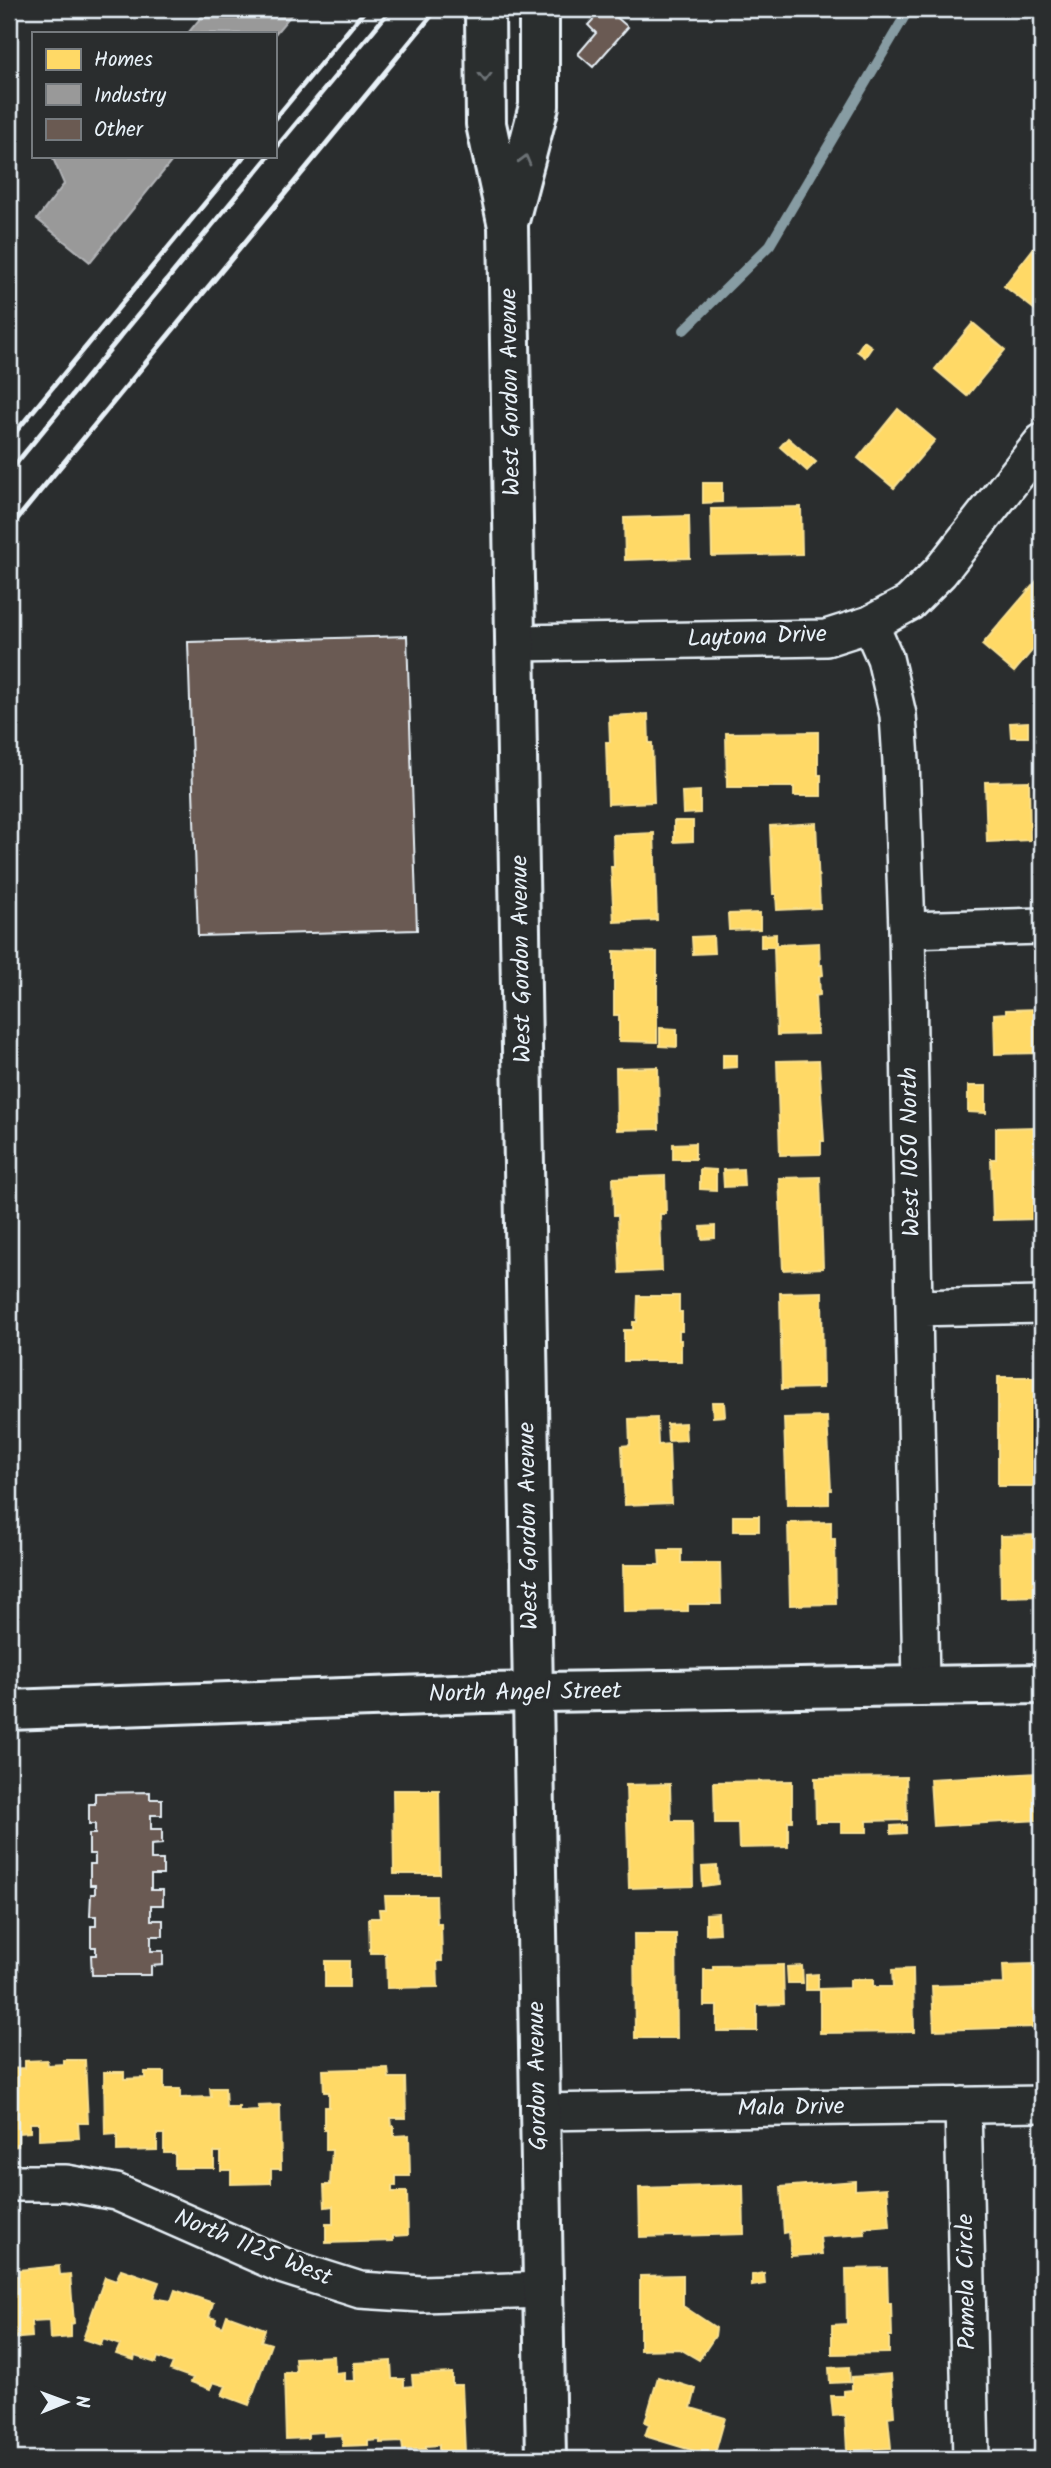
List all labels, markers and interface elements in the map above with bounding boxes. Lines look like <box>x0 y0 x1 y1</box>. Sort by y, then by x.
legend <box>32 32 276 158</box>
text: Homes <box>94 44 153 77</box>
one-way arrow <box>478 72 493 83</box>
text: Industry <box>94 80 166 113</box>
text: Other <box>94 114 144 147</box>
one-way arrow <box>517 154 531 166</box>
street label: West Gordon Avenue <box>490 287 532 496</box>
street label: Laytona Drive <box>687 615 828 659</box>
street label: West Gordon Avenue <box>501 854 543 1063</box>
street label: West 1050 North <box>890 1067 932 1237</box>
street label: West Gordon Avenue <box>508 1421 550 1630</box>
street label: North Angel Street <box>428 1672 622 1714</box>
street label: Gordon Avenue <box>517 2001 559 2151</box>
street label: Mala Drive <box>737 2088 845 2128</box>
street label: North 1125 West <box>168 2199 339 2298</box>
street label: Pamela Circle <box>946 2213 988 2351</box>
north arrow <box>32 2366 102 2436</box>
text: N <box>66 2395 96 2408</box>

